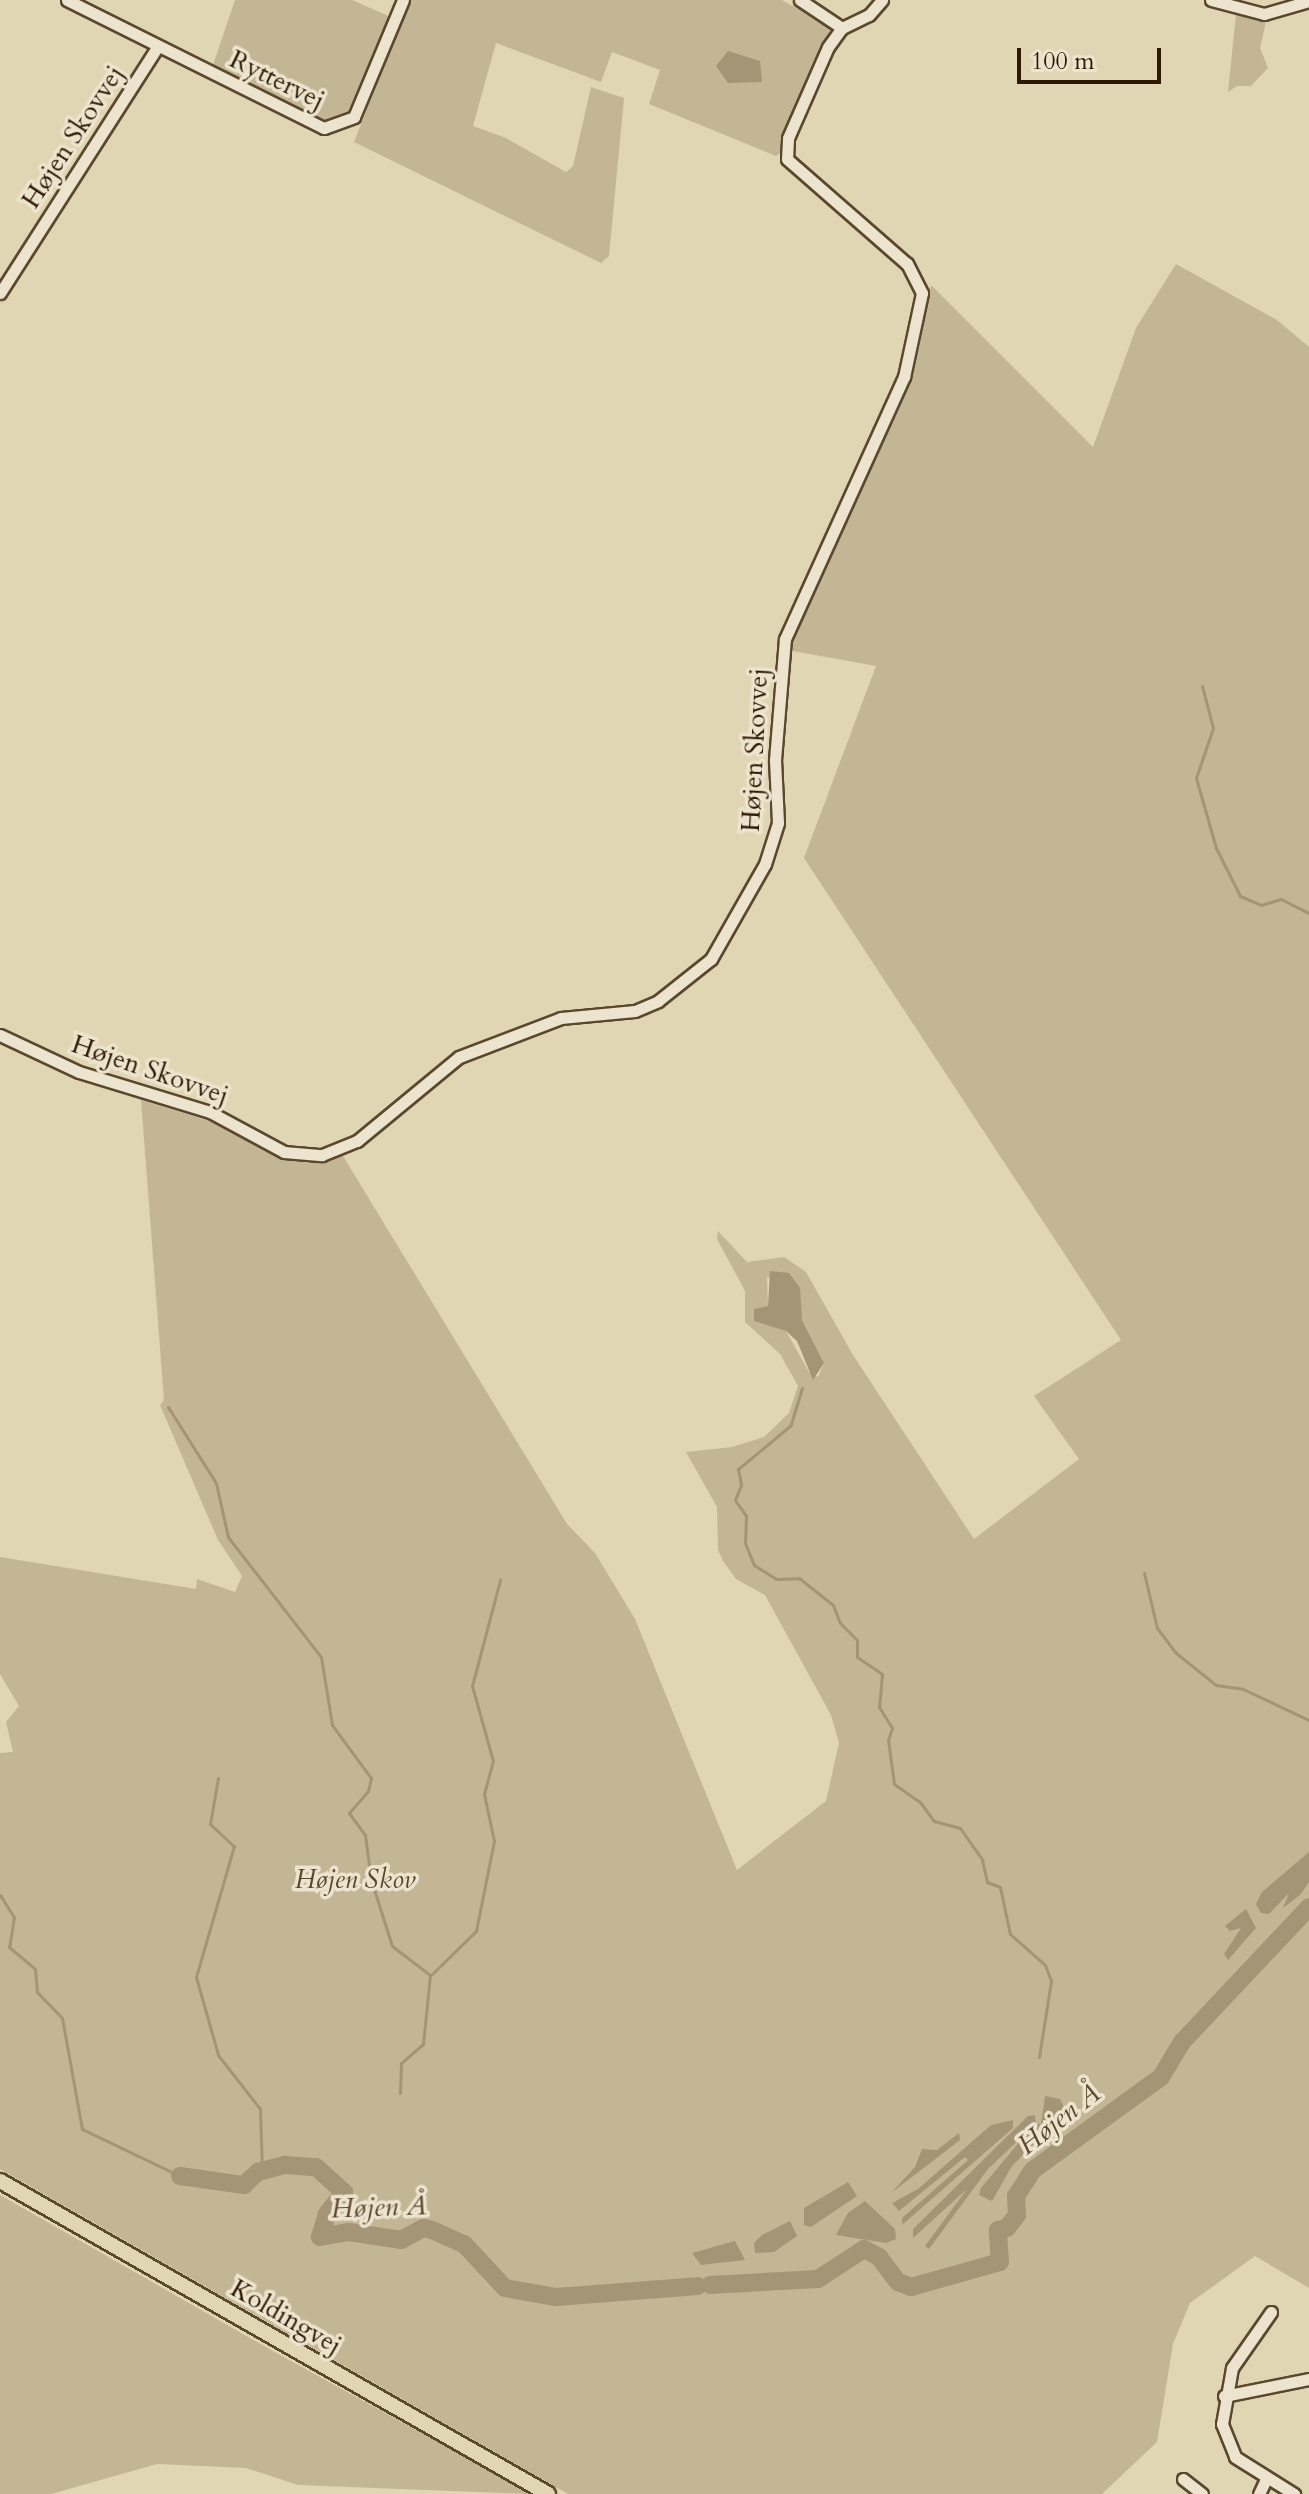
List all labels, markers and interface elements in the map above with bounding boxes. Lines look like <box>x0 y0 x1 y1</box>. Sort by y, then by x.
scale bar <box>1021 32 1165 82</box>
street label: Ryttervej <box>224 44 330 116</box>
text: 100 m <box>1031 45 1095 78</box>
street label: Højen Skovvej <box>15 60 131 214</box>
street label: Højen Skovvej <box>735 667 775 833</box>
street label: Højen Skovvej <box>68 1029 232 1111</box>
park label: Højen Skov <box>295 1864 415 1896</box>
water label: Højen Å <box>1011 2076 1107 2162</box>
water label: Højen Å <box>330 2189 428 2225</box>
street label: Koldingvej <box>225 2273 347 2361</box>

